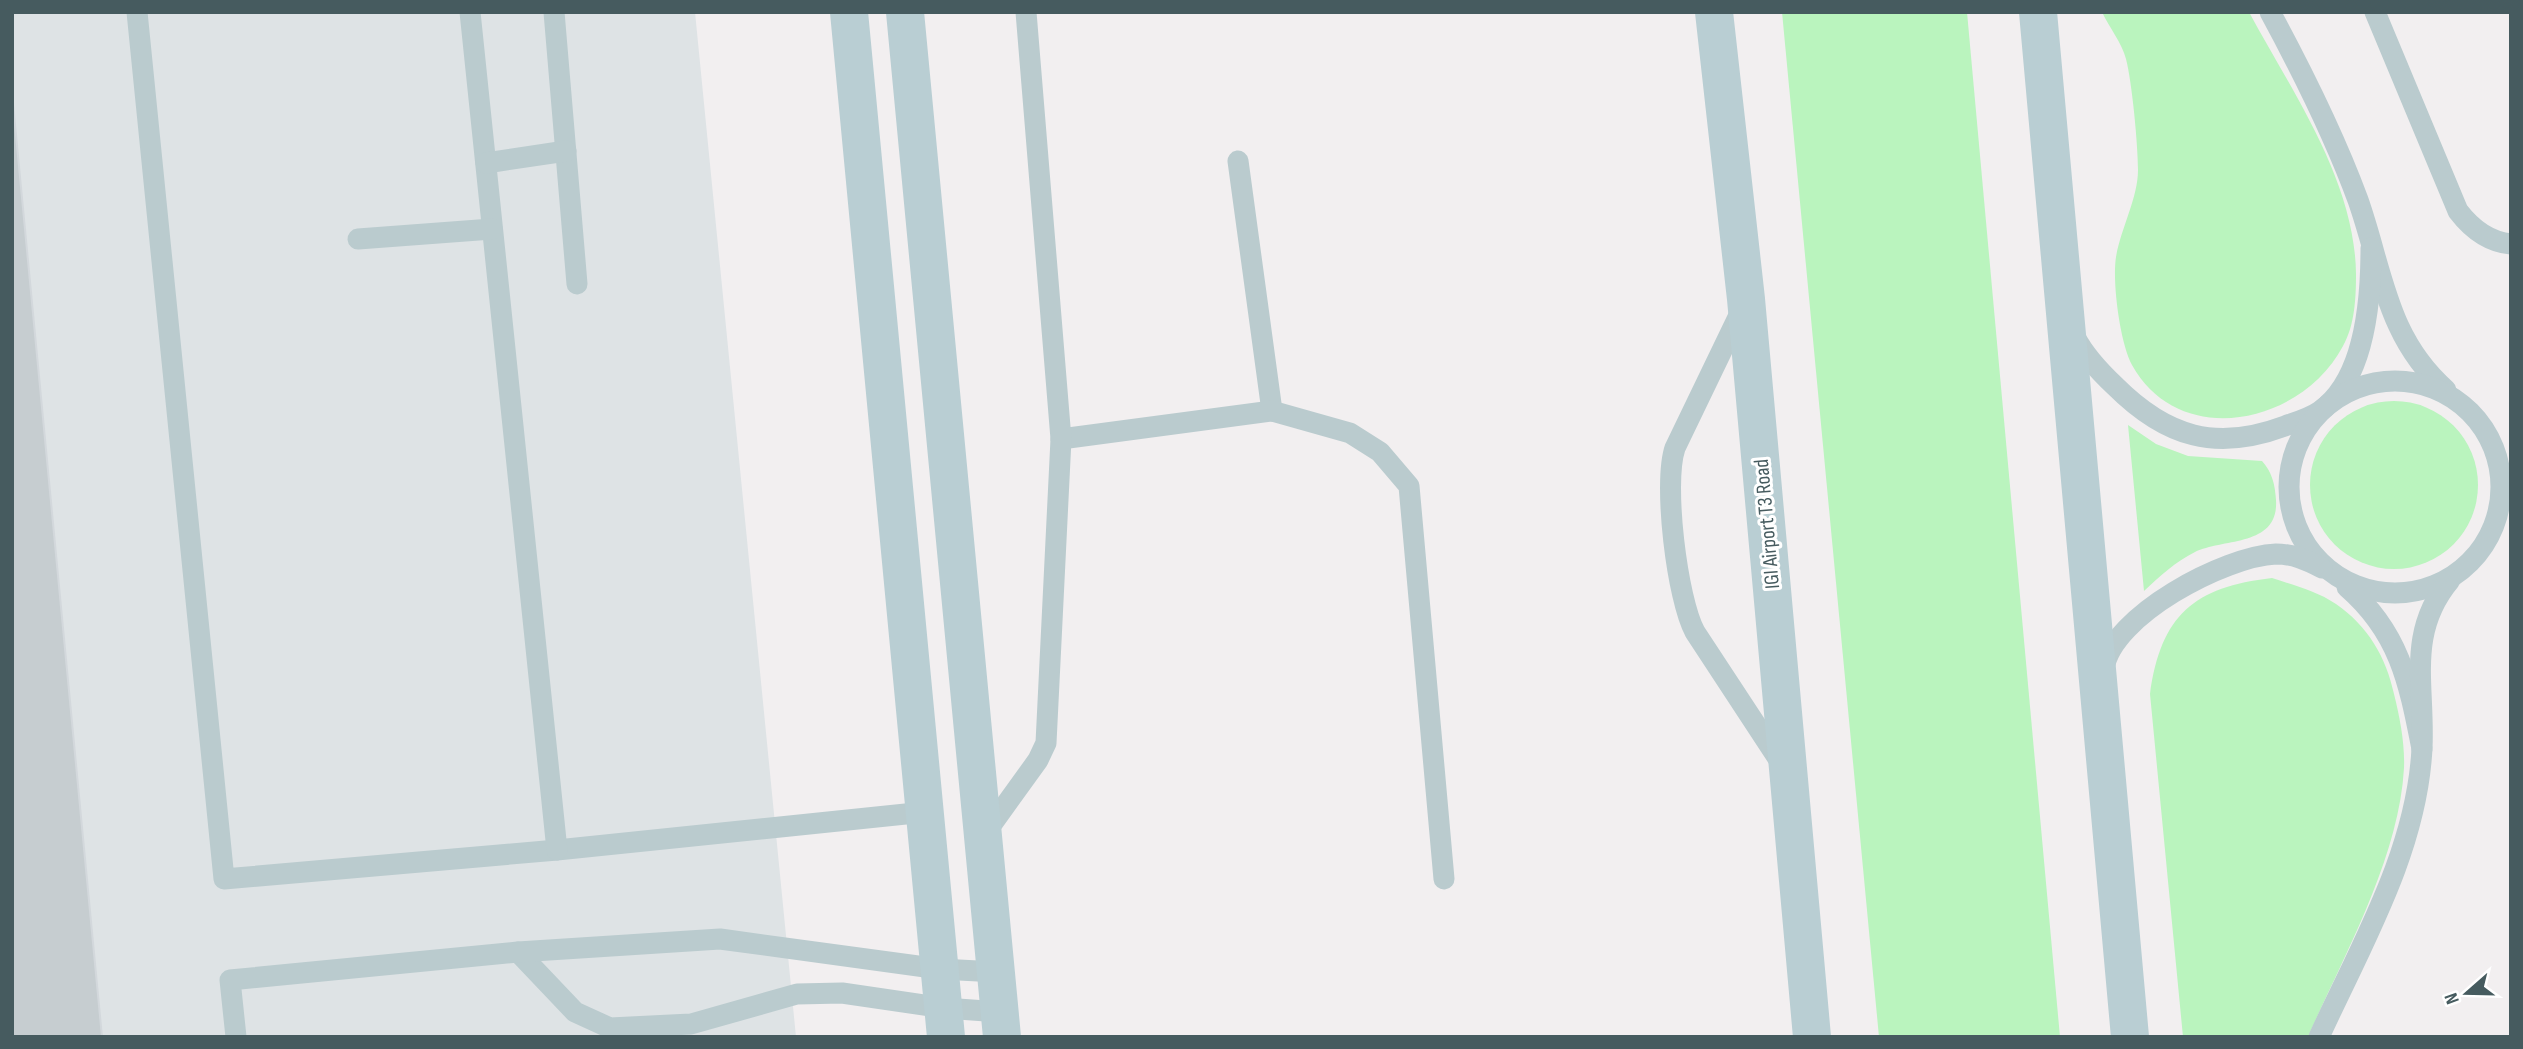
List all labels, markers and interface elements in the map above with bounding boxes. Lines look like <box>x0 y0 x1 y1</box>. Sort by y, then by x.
street label: IGI Airport T3 Road <box>1749 458 1785 590</box>
north arrow <box>2432 958 2502 1028</box>
text: N <box>2440 990 2465 1007</box>

